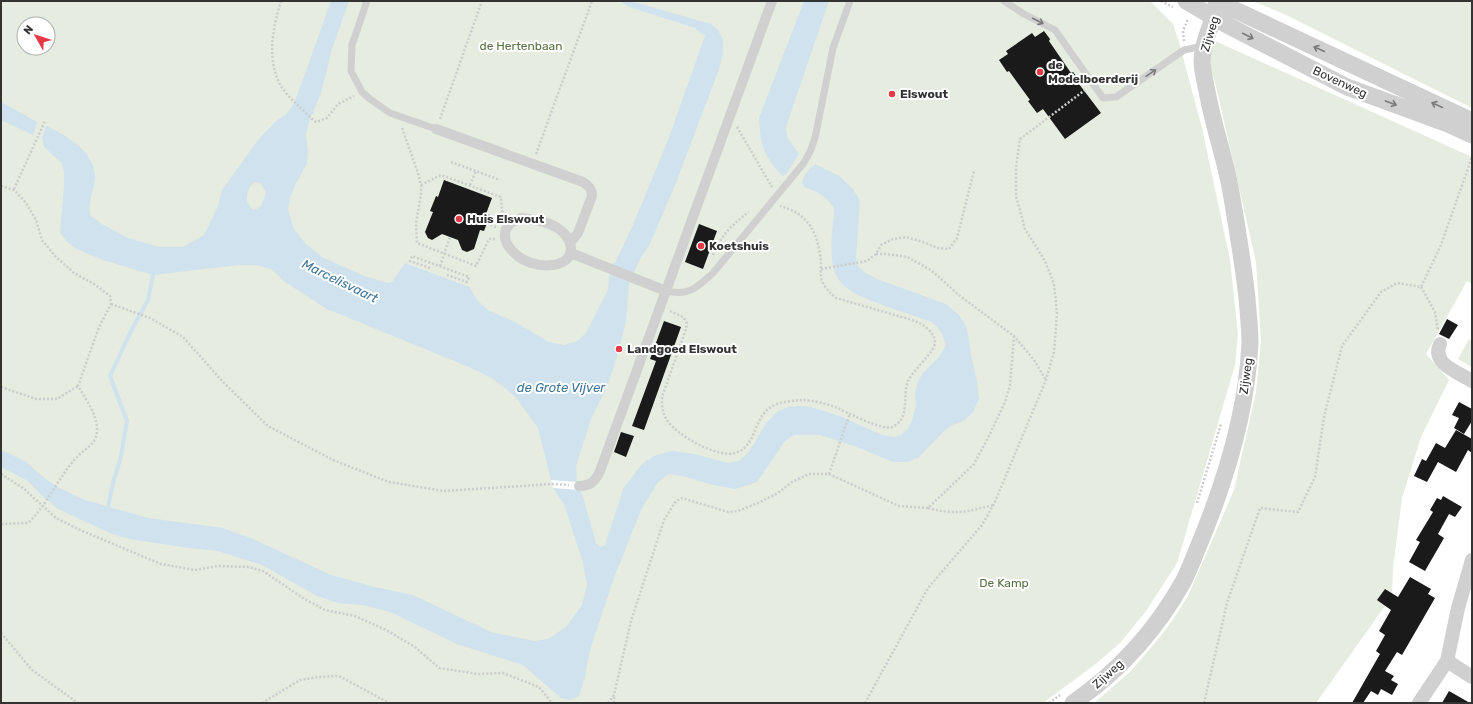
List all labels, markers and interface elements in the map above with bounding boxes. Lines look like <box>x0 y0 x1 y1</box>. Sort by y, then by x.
street label: Zijweg <box>1198 15 1222 53</box>
north arrow <box>16 16 56 56</box>
one-way arrow <box>1031 18 1043 25</box>
text: N <box>21 23 36 37</box>
one-way arrow <box>1242 33 1254 40</box>
park label: de Hertenbaan <box>480 39 563 53</box>
one-way arrow <box>1314 45 1326 52</box>
place label: de Modelboerderij <box>1048 58 1138 86</box>
street label: Bovenweg <box>1311 63 1369 101</box>
marker: de Modelboerderij <box>1035 67 1045 77</box>
one-way arrow <box>1145 69 1156 77</box>
place label: Elswout <box>900 87 948 101</box>
marker: Elswout <box>887 89 897 99</box>
one-way arrow <box>1384 100 1396 108</box>
one-way arrow <box>1431 101 1443 108</box>
place label: Huis Elswout <box>467 212 545 226</box>
marker: Huis Elswout <box>454 214 464 224</box>
place label: Koetshuis <box>709 239 769 253</box>
marker: Koetshuis <box>696 241 706 251</box>
water label: Marcelisvaart <box>300 256 381 306</box>
place label: Landgoed Elswout <box>627 342 737 356</box>
marker: Landgoed Elswout <box>614 344 624 354</box>
street label: Zijweg <box>1237 357 1255 395</box>
water label: de Grote Vijver <box>517 380 606 395</box>
park label: De Kamp <box>979 576 1029 590</box>
street label: Zijweg <box>1090 657 1126 691</box>

